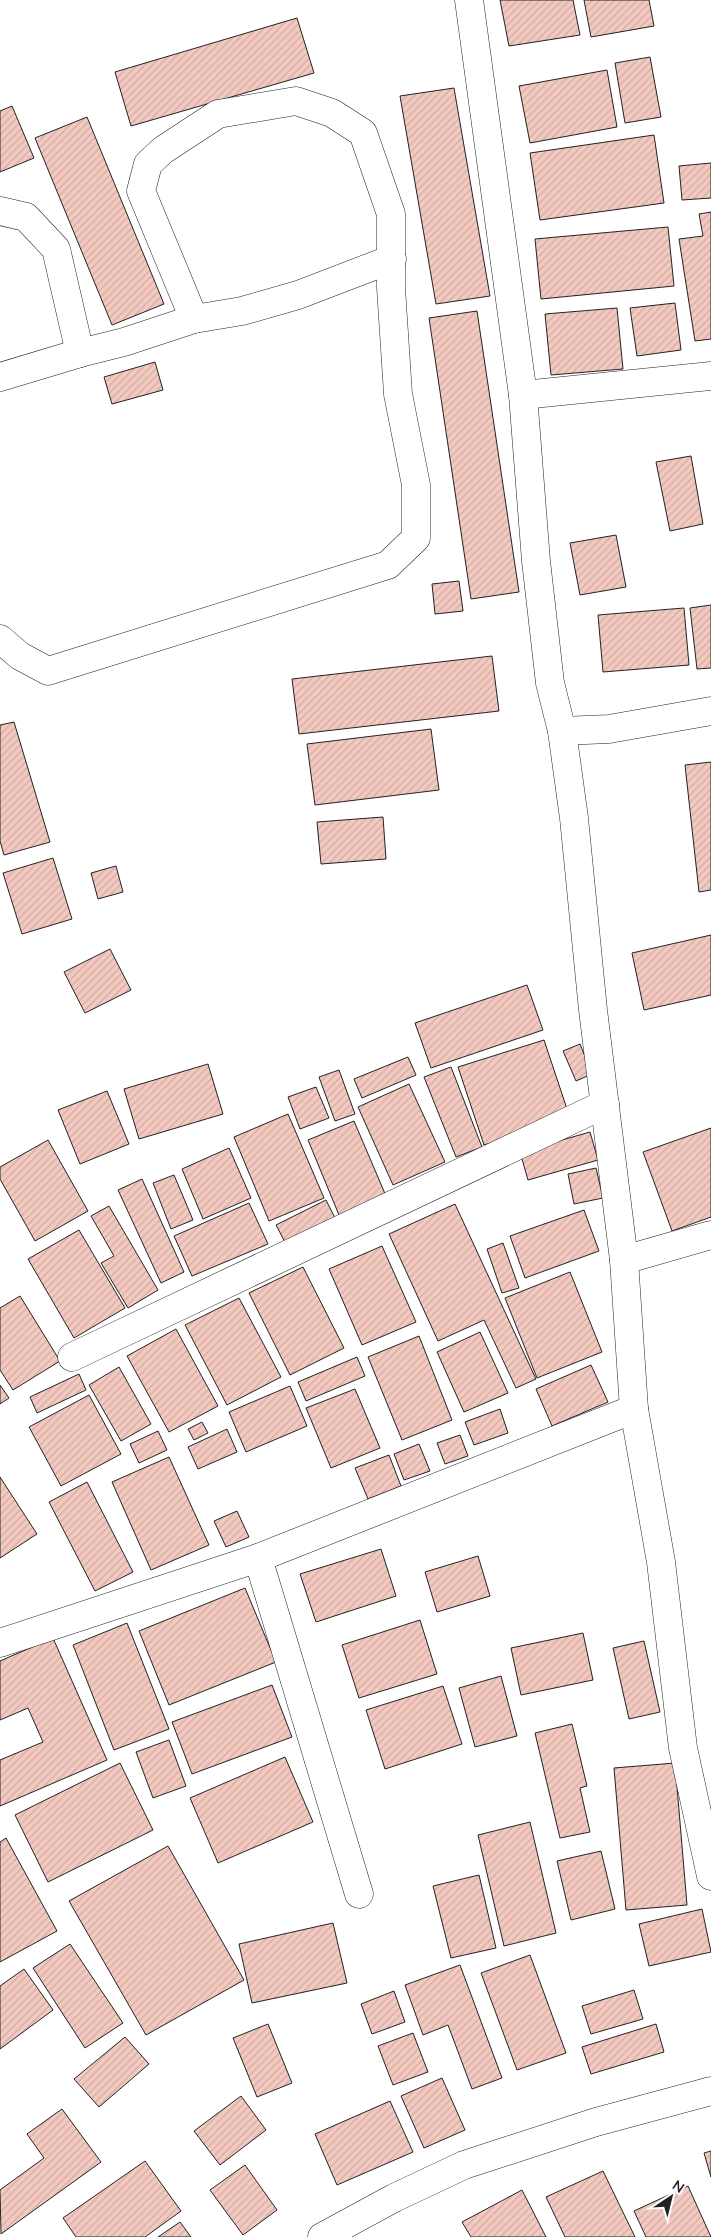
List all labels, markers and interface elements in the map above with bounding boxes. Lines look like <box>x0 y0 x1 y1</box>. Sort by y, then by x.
north arrow <box>646 2172 696 2222</box>
text: N <box>669 2176 688 2197</box>

